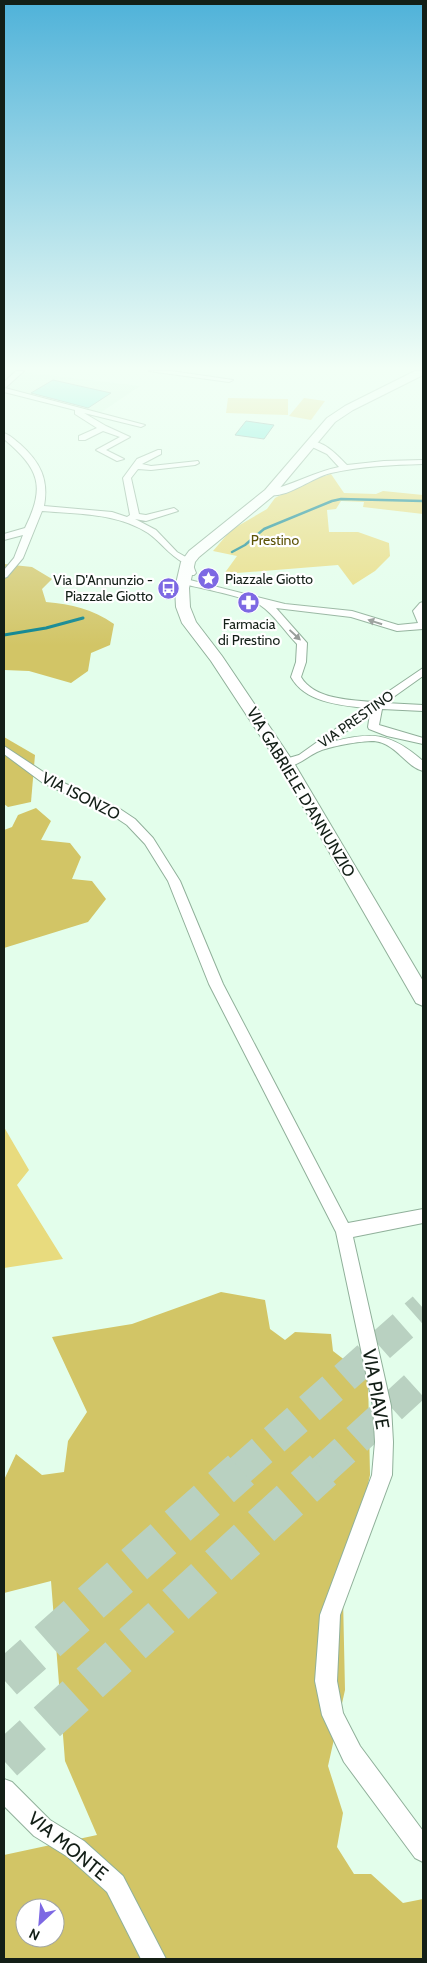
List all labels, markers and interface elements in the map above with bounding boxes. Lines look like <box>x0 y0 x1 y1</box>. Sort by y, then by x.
park label: Prestino <box>251 531 299 549</box>
place icon: Piazzale Giotto <box>197 567 221 591</box>
place label: Piazzale Giotto <box>225 570 313 588</box>
place label: Via D'Annunzio - Piazzale Giotto <box>53 571 153 605</box>
bus stop icon: Via D'Annunzio - Piazzale Giotto <box>157 576 181 600</box>
pharmacy icon: Farmacia di Prestino <box>237 590 261 614</box>
place label: Farmacia di Prestino <box>218 615 280 649</box>
one-way arrow <box>368 618 383 625</box>
one-way arrow <box>289 630 301 641</box>
street label: VIA PRESTINO <box>315 686 397 752</box>
street label: VIA GABRIELE D'ANNUNZIO <box>243 704 359 880</box>
street label: VIA ISONZO <box>39 768 123 824</box>
street label: VIA PIAVE <box>358 1347 394 1431</box>
street label: VIA MONTE <box>23 1807 113 1885</box>
north arrow <box>15 1898 65 1948</box>
text: N <box>26 1924 43 1945</box>

